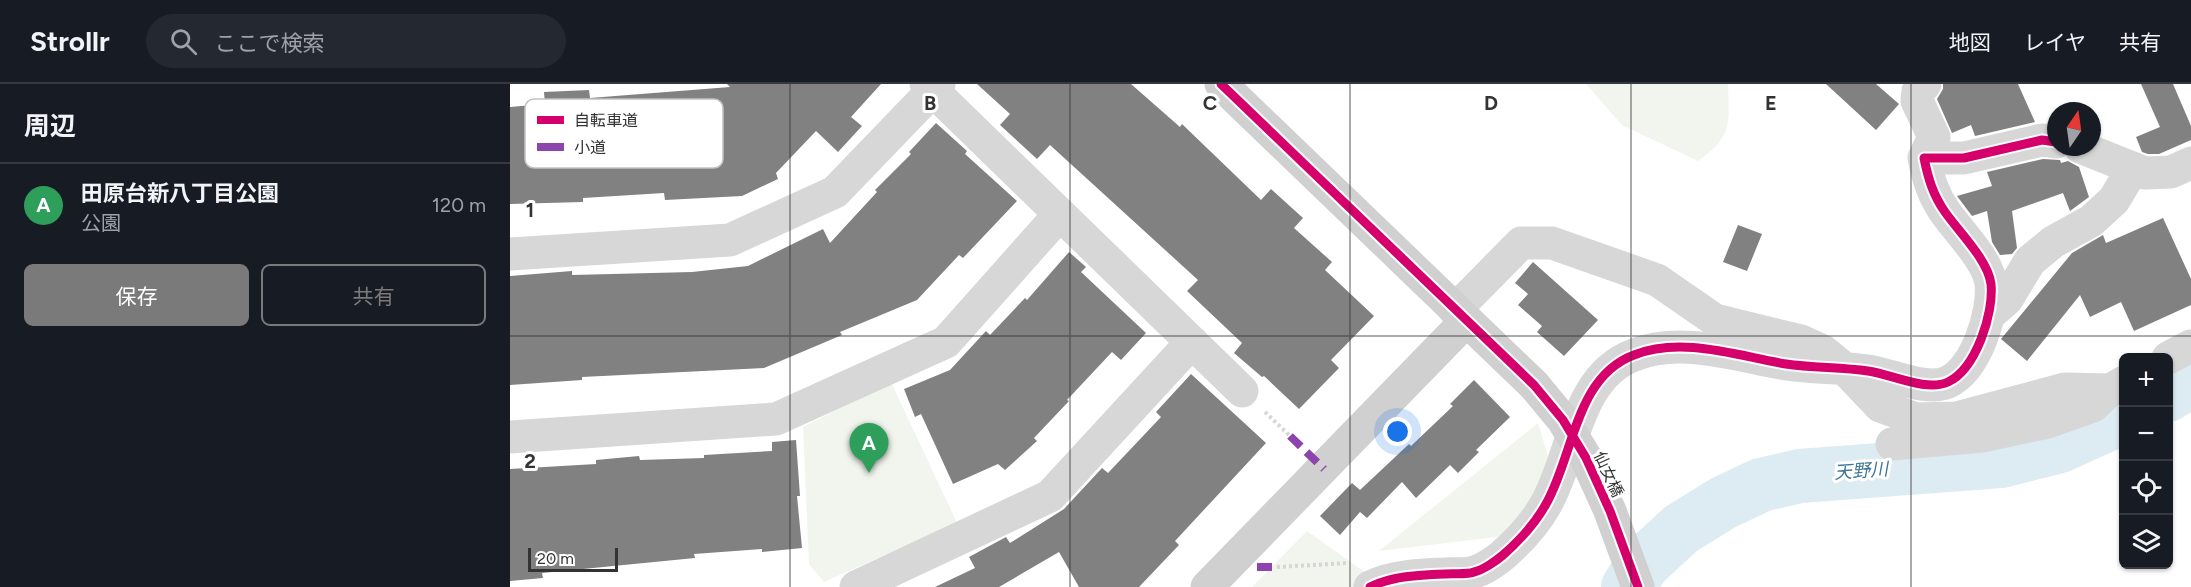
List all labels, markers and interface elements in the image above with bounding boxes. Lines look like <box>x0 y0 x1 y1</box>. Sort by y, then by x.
search box <box>146 14 566 68</box>
text: Strollr <box>30 24 110 58</box>
icon: search <box>167 25 200 58</box>
text: ここで検索 <box>215 30 325 57</box>
text: 地図 <box>1949 30 1991 55</box>
text: レイヤ <box>2024 30 2086 55</box>
text: 共有 <box>2119 30 2161 55</box>
text: B <box>924 91 936 115</box>
text: C <box>1203 91 1217 115</box>
text: D <box>1484 91 1498 115</box>
text: E <box>1765 91 1777 115</box>
legend <box>525 99 723 168</box>
north arrow <box>2047 102 2101 156</box>
text: 周辺 <box>24 110 76 142</box>
text: 自転車道 <box>574 111 638 130</box>
text: 小道 <box>574 138 606 157</box>
text: 田原台新八丁目公園 <box>81 180 279 207</box>
text: A <box>36 193 51 217</box>
text: 120 m <box>432 193 486 217</box>
text: 1 <box>526 198 534 222</box>
text: 公園 <box>81 211 121 235</box>
button: 保存 <box>24 264 249 326</box>
button: 共有 <box>261 264 486 326</box>
map controls <box>2119 353 2173 569</box>
button: + <box>2119 353 2173 407</box>
button: − <box>2119 407 2173 461</box>
your location <box>1383 417 1412 446</box>
pin: A <box>850 424 888 473</box>
street label: 仙女橋 <box>1590 448 1627 500</box>
text: 2 <box>524 449 536 473</box>
water label: 天野川 <box>1833 458 1891 484</box>
button: locate <box>2119 461 2173 515</box>
button: layers <box>2119 515 2173 569</box>
scale bar <box>528 545 618 572</box>
text: 20 m <box>537 549 574 568</box>

